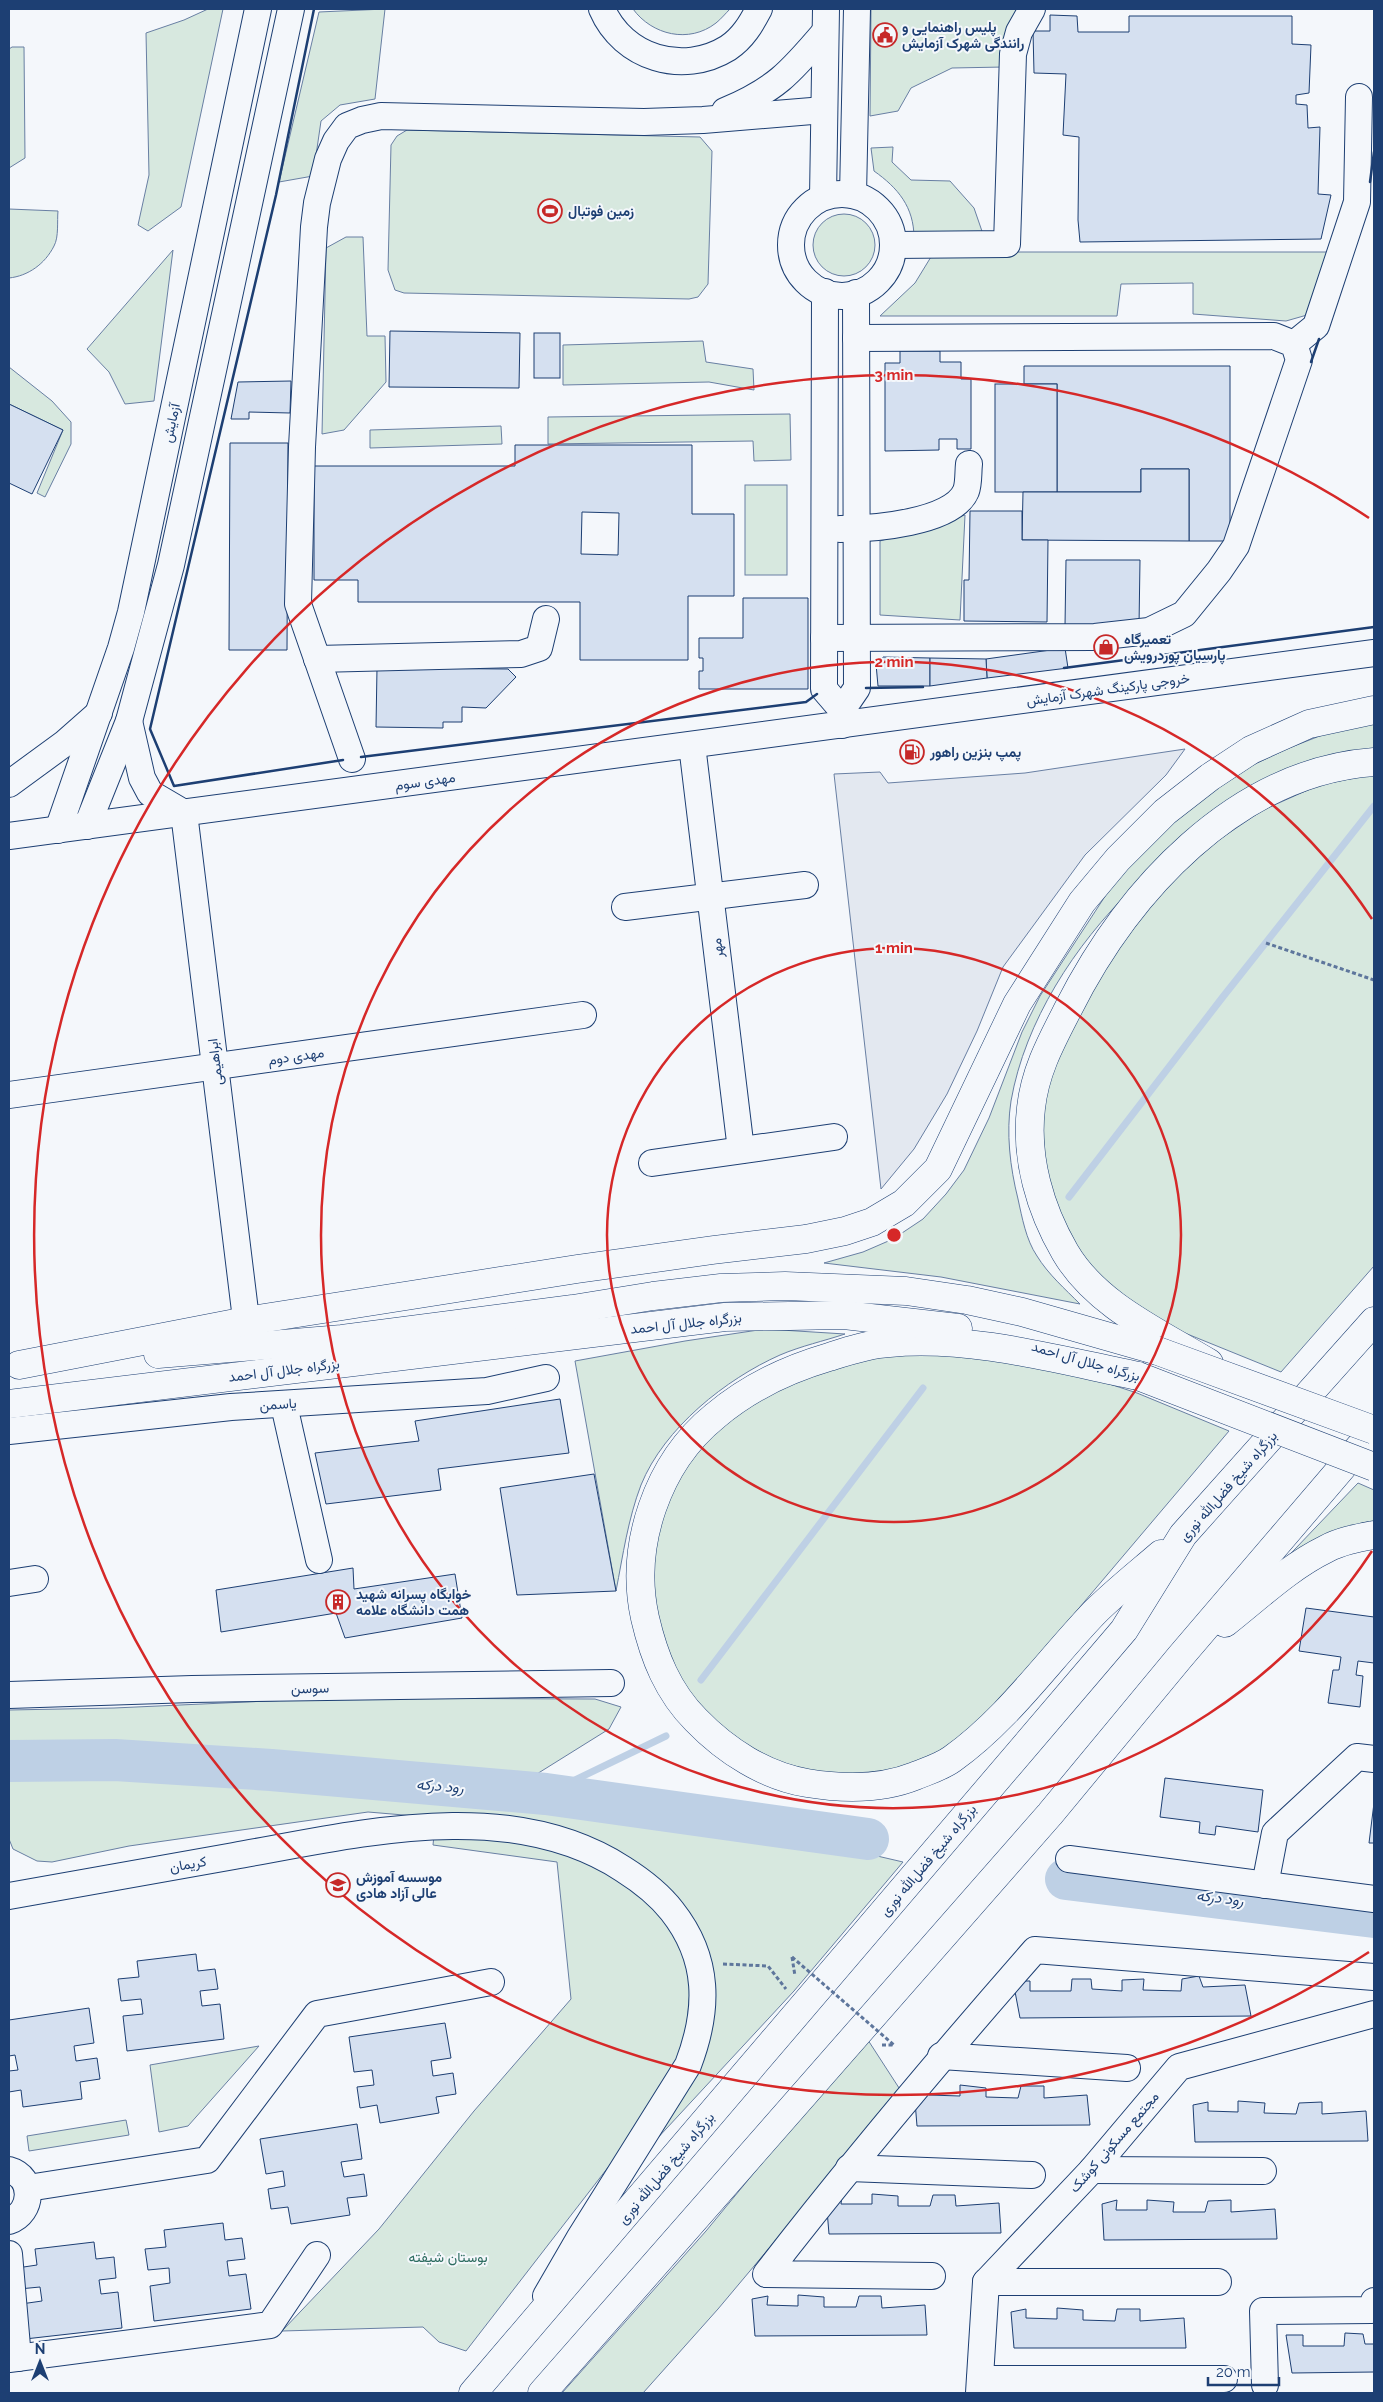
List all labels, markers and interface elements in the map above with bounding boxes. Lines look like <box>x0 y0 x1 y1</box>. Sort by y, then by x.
place label: پلیس راهنمایی و رانندگی شهرک آزمایش <box>902 19 1024 52</box>
public building icon: پلیس راهنمایی و رانندگی شهرک آزمایش <box>872 22 898 48</box>
sports icon: زمین فوتبال <box>537 198 563 224</box>
place label: زمین فوتبال <box>568 203 634 220</box>
text: 3 min <box>875 366 913 384</box>
street label: آزمایش <box>159 400 184 444</box>
place label: تعمیرگاه پارسیان پوردرویش <box>1124 631 1225 665</box>
shop icon: تعمیرگاه پارسیان پوردرویش <box>1093 634 1119 660</box>
text: 2 min <box>875 653 913 671</box>
street label: خروجی پارکینگ شهرک آزمایش <box>1025 670 1191 710</box>
fuel station icon: پمپ بنزین راهور <box>899 739 925 765</box>
place label: پمپ بنزین راهور <box>929 744 1021 762</box>
street label: مهدی سوم <box>394 769 456 794</box>
street label: مهر <box>708 937 727 960</box>
text: 1 min <box>875 939 913 957</box>
street label: ابراهیمی <box>204 1037 227 1086</box>
street label: مهدی دوم <box>267 1044 325 1069</box>
centre of rings <box>885 1226 903 1244</box>
street label: بزرگراه جلال آل احمد <box>629 1309 743 1339</box>
street label: بزرگراه جلال آل احمد <box>1029 1338 1142 1386</box>
street label: بزرگراه جلال آل احمد <box>227 1355 341 1387</box>
street label: یاسمن <box>259 1395 297 1414</box>
street label: بزرگراه شیخ فضل‌الله نوری <box>1176 1428 1282 1546</box>
place label: خوابگاه پسرانه شهید همت دانشگاه علامه <box>356 1586 472 1618</box>
building icon: خوابگاه پسرانه شهید همت دانشگاه علامه <box>325 1589 351 1615</box>
street label: سوسن <box>291 1680 329 1697</box>
water label: رود درکه <box>415 1775 465 1797</box>
street label: بزرگراه شیخ فضل‌الله نوری <box>877 1801 982 1921</box>
street label: کریمان <box>168 1853 208 1876</box>
place label: موسسه آموزش عالی آزاد هادی <box>356 1869 442 1902</box>
school or university icon: موسسه آموزش عالی آزاد هادی <box>325 1872 351 1898</box>
water label: رود درکه <box>1195 1886 1245 1910</box>
street label: مجتمع مسکونی کوشک <box>1066 2088 1164 2198</box>
street label: بزرگراه شیخ فضل‌الله نوری <box>615 2109 720 2229</box>
park label: بوستان شیفته <box>408 2249 488 2266</box>
north arrow <box>15 2337 65 2387</box>
text: N <box>35 2341 45 2357</box>
scale bar <box>1208 2354 1279 2386</box>
text: 20 m <box>1216 2363 1251 2381</box>

